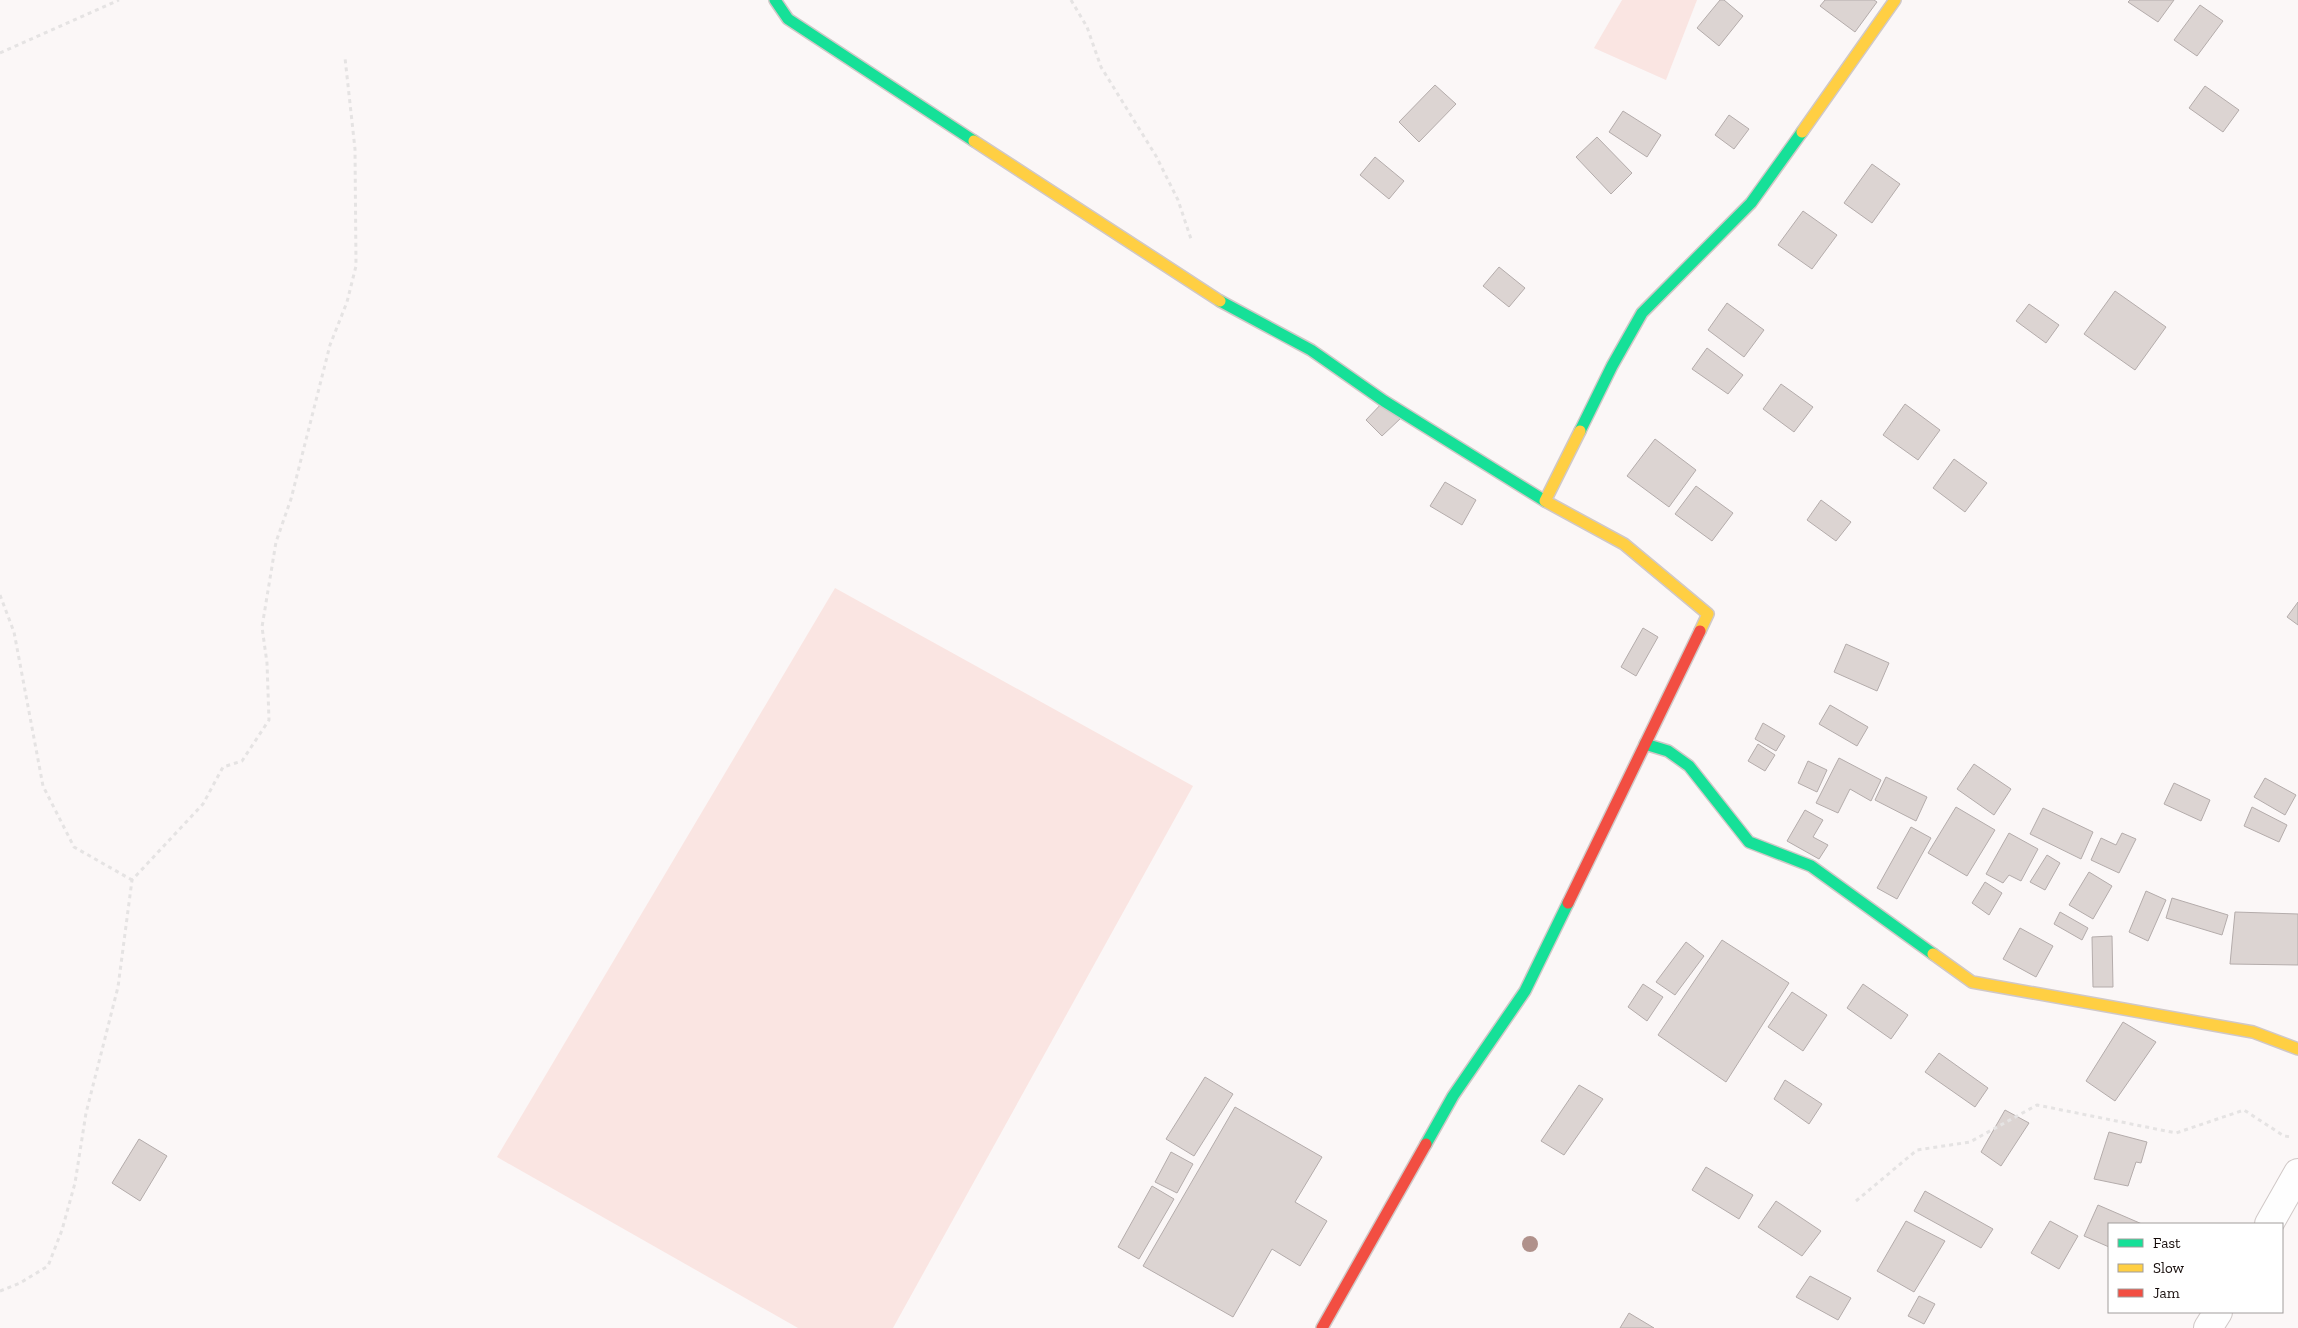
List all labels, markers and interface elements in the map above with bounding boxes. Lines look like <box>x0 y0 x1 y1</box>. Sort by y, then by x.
legend <box>2108 1223 2283 1313</box>
text: Fast <box>2153 1234 2181 1252</box>
text: Slow <box>2153 1259 2185 1277</box>
text: Jam <box>2153 1284 2180 1302</box>

